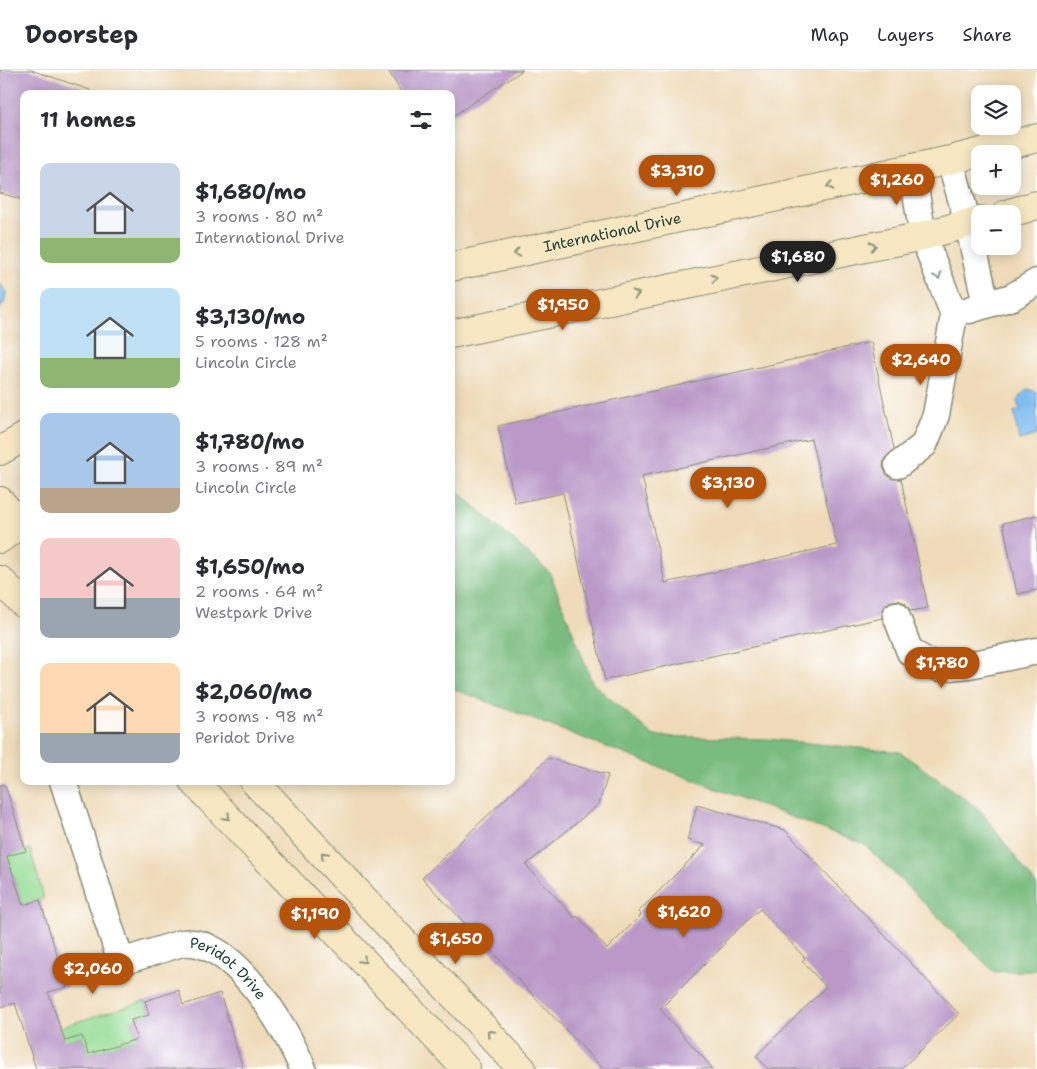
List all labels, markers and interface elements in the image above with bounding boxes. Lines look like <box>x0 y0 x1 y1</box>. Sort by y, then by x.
text: Doorstep <box>25 19 138 51</box>
text: Map <box>811 23 849 47</box>
text: Layers <box>877 23 934 47</box>
text: Share <box>962 23 1012 47</box>
map controls <box>971 85 1021 255</box>
button: layers <box>971 85 1021 135</box>
text: 11 homes <box>40 106 136 134</box>
icon: filters <box>407 106 435 134</box>
button: + <box>971 145 1021 195</box>
pin: $3,310 <box>636 154 718 197</box>
text: $3,310 <box>650 160 704 181</box>
pin: $1,260 <box>856 164 938 206</box>
text: $1,260 <box>870 169 924 190</box>
text: $1,680/mo <box>195 178 306 206</box>
one-way arrow <box>825 180 834 190</box>
icon: home <box>80 183 140 243</box>
button: − <box>971 205 1021 255</box>
text: 3 rooms · 80 m² <box>195 206 323 227</box>
street label: International Drive <box>542 208 683 257</box>
text: International Drive <box>195 227 345 248</box>
pin: $1,680 <box>757 240 839 283</box>
one-way arrow <box>868 241 877 252</box>
text: $1,680 <box>771 246 825 267</box>
one-way arrow <box>512 248 521 258</box>
one-way arrow <box>932 271 943 280</box>
one-way arrow <box>709 274 718 284</box>
pin: $1,950 <box>522 288 604 331</box>
one-way arrow <box>631 290 640 300</box>
text: $1,950 <box>537 294 589 315</box>
text: $3,130/mo <box>195 303 305 331</box>
icon: home <box>80 308 140 368</box>
text: 5 rooms · 128 m² <box>195 331 328 352</box>
pin: $2,640 <box>880 344 962 386</box>
text: $2,640 <box>891 349 951 370</box>
text: Lincoln Circle <box>195 352 297 373</box>
text: $1,780/mo <box>195 428 305 456</box>
icon: home <box>80 433 140 493</box>
text: 3 rooms · 89 m² <box>195 456 323 477</box>
pin: $3,130 <box>687 466 769 509</box>
text: $3,130 <box>701 472 755 493</box>
text: Lincoln Circle <box>195 477 297 498</box>
text: $1,650/mo <box>195 553 305 581</box>
icon: home <box>80 558 140 618</box>
text: 2 rooms · 64 m² <box>195 581 323 602</box>
text: Westpark Drive <box>195 602 313 623</box>
pin: $1,780 <box>901 646 983 689</box>
text: $1,780 <box>915 652 969 673</box>
text: $2,060/mo <box>195 678 313 706</box>
icon: home <box>80 683 140 743</box>
text: 3 rooms · 98 m² <box>195 706 324 727</box>
text: Peridot Drive <box>195 727 295 748</box>
one-way arrow <box>221 811 230 820</box>
one-way arrow <box>321 852 330 861</box>
pin: $1,620 <box>643 896 725 938</box>
pin: $1,190 <box>274 898 356 940</box>
text: $1,620 <box>657 901 711 922</box>
text: $1,190 <box>290 903 340 924</box>
pin: $1,650 <box>415 922 497 965</box>
text: $1,650 <box>429 928 483 949</box>
street label: Peridot Drive <box>189 933 271 1004</box>
pin: $2,060 <box>52 952 134 995</box>
one-way arrow <box>357 954 366 963</box>
text: $2,060 <box>63 958 123 979</box>
one-way arrow <box>487 1029 496 1038</box>

